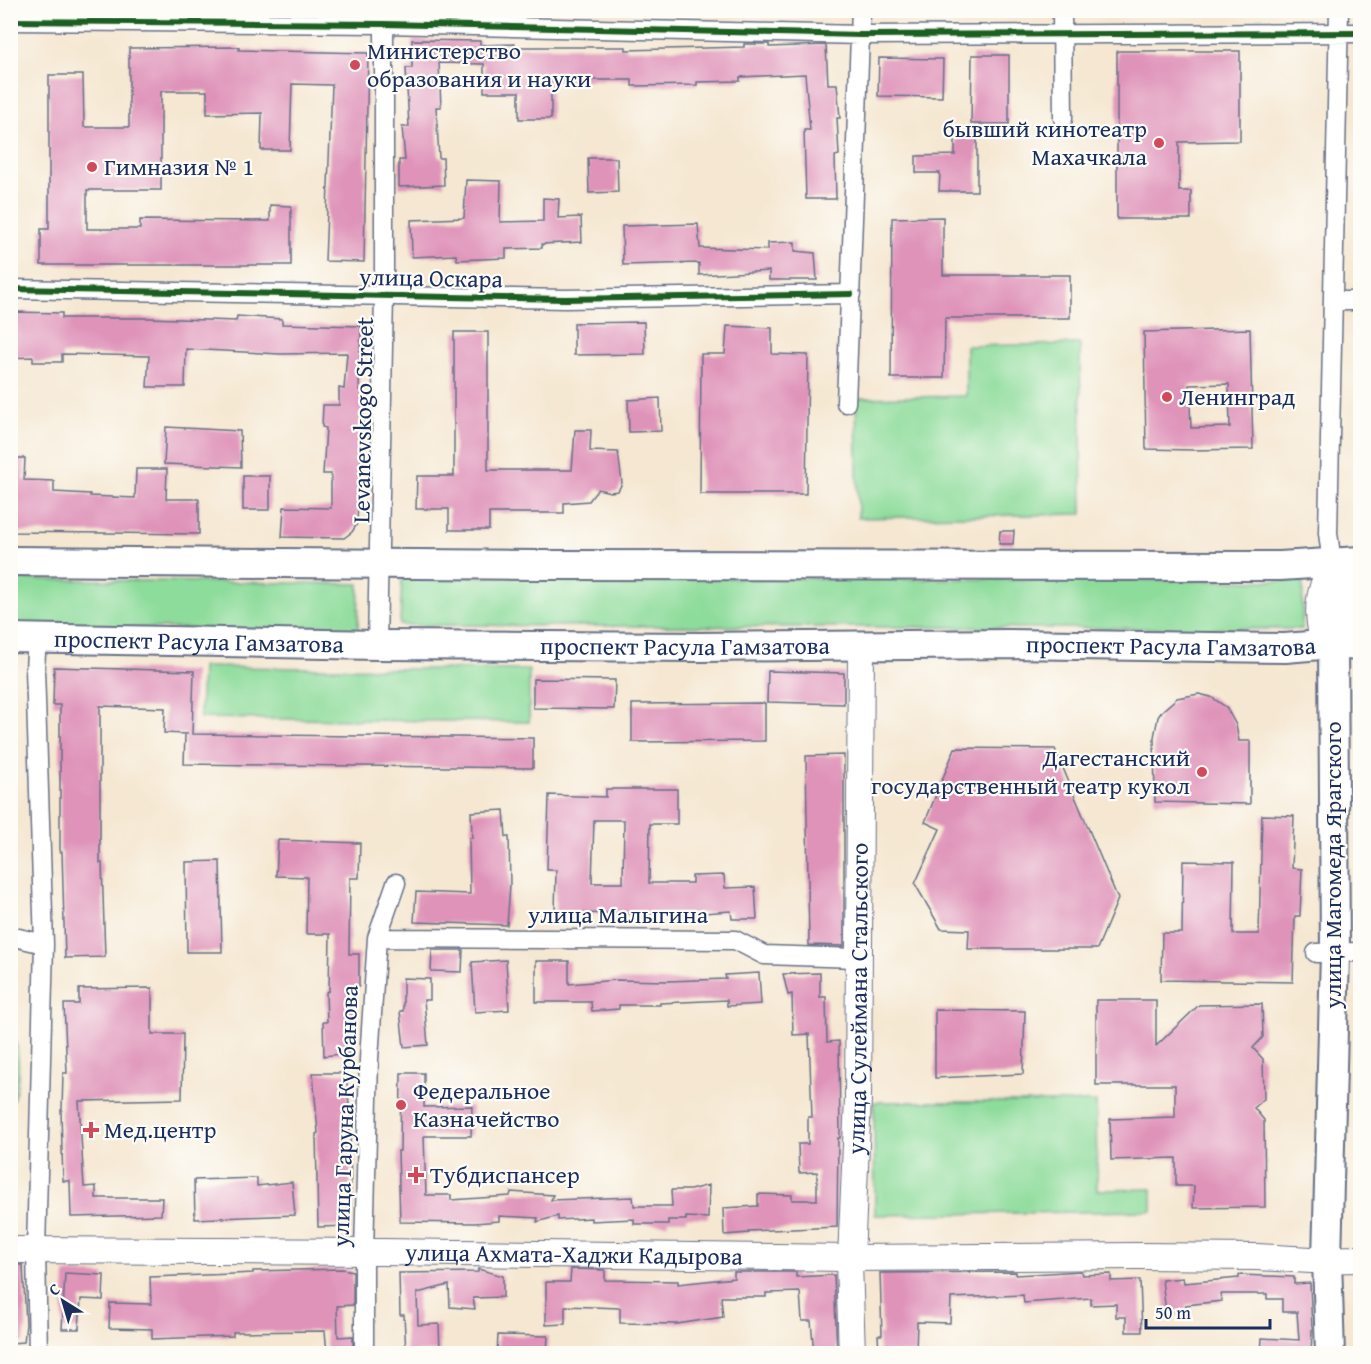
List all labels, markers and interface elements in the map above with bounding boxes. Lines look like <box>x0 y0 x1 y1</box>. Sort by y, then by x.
place label: Министерство образования и науки <box>367 33 591 96</box>
marker: Министерство образования и науки <box>348 58 362 72</box>
place label: бывший кинотеатр Махачкала <box>942 111 1148 174</box>
marker: бывший кинотеатр Махачкала <box>1152 136 1166 150</box>
place label: Гимназия № 1 <box>104 149 254 184</box>
marker: Гимназия № 1 <box>85 160 99 174</box>
street label: улица Оскара <box>358 259 504 296</box>
street label: Levanevskogo Street <box>343 316 382 523</box>
place label: Ленинград <box>1179 379 1295 414</box>
marker: Ленинград <box>1160 390 1174 404</box>
street label: проспект Расула Гамзатова <box>54 621 345 661</box>
street label: проспект Расула Гамзатова <box>1026 626 1318 665</box>
street label: проспект Расула Гамзатова <box>540 628 831 664</box>
street label: улица Магомеда Ярагского <box>1315 721 1350 1010</box>
place label: Дагестанский государственный театр кукол <box>871 740 1190 803</box>
marker: Дагестанский государственный театр кукол <box>1195 765 1209 779</box>
street label: улица Сулеймана Стальского <box>838 843 877 1156</box>
street label: улица Малыгина <box>527 897 709 932</box>
street label: улица Гаруна Курбанова <box>322 984 367 1248</box>
place label: Федеральное Казначейство <box>413 1073 560 1136</box>
marker: Федеральное Казначейство <box>394 1098 408 1112</box>
place label: Мед.центр <box>104 1112 216 1147</box>
marker: Мед.центр <box>82 1121 100 1139</box>
place label: Тубдиспансер <box>430 1157 580 1192</box>
marker: Тубдиспансер <box>407 1166 425 1184</box>
street label: улица Ахмата-Хаджи Кадырова <box>404 1234 744 1274</box>
north arrow <box>33 1271 93 1331</box>
text: С <box>43 1277 65 1301</box>
scale bar <box>1146 1292 1270 1330</box>
text: 50 m <box>1155 1299 1191 1326</box>

